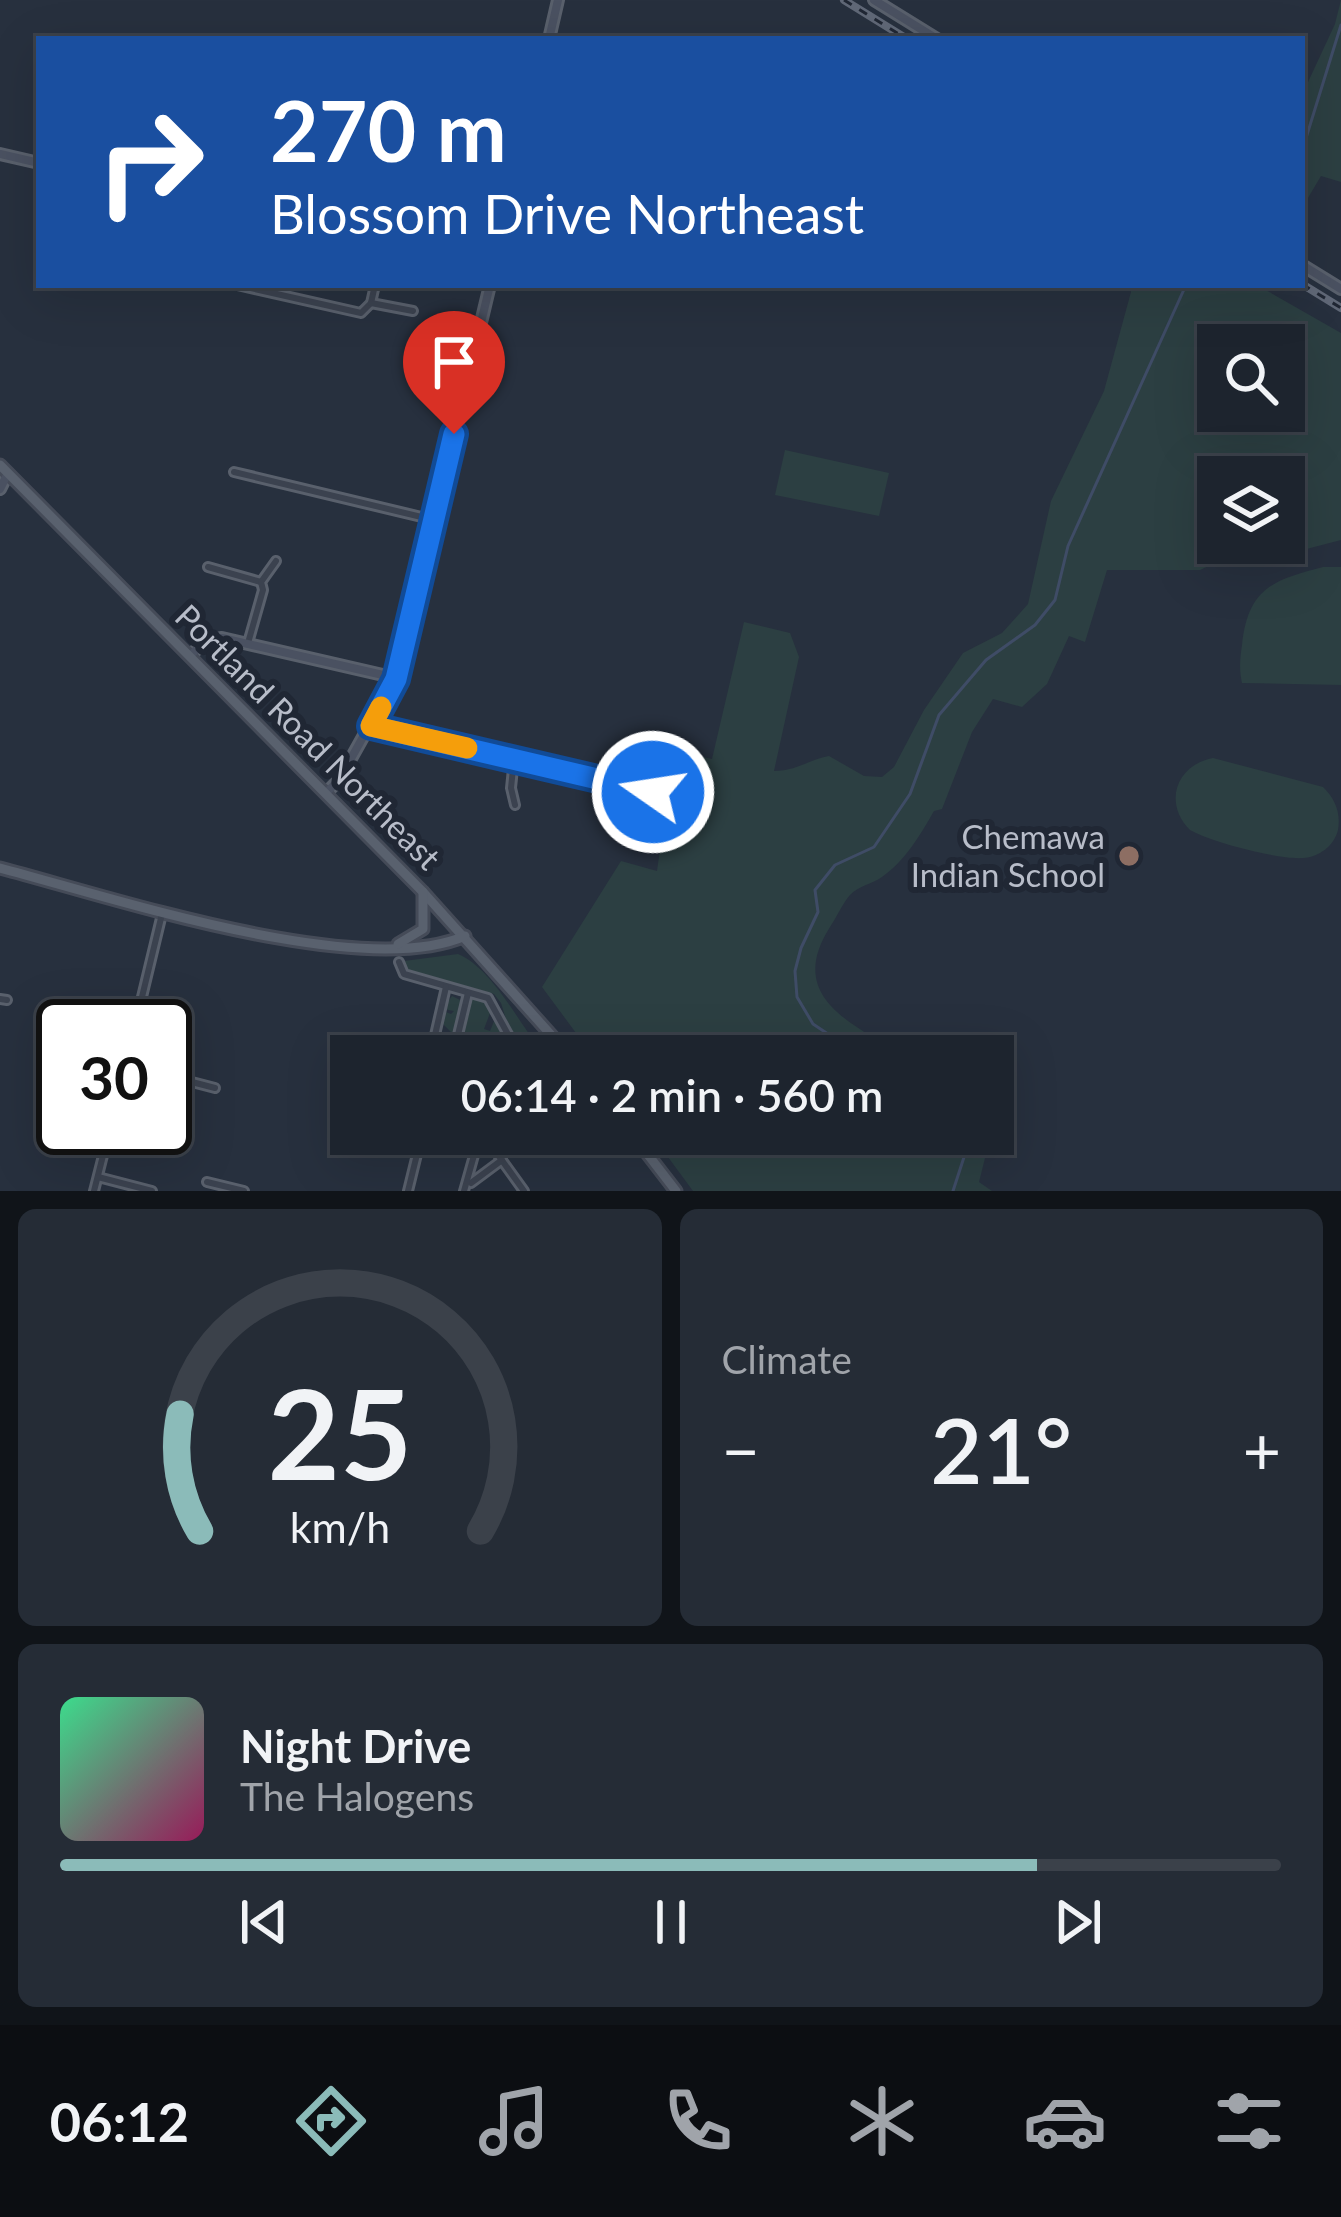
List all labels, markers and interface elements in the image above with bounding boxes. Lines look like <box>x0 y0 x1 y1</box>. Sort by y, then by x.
text: 270 m <box>270 79 507 180</box>
icon: right <box>72 84 228 240</box>
text: Blossom Drive Northeast <box>270 181 864 246</box>
pin <box>403 311 505 434</box>
map controls <box>1197 324 1305 564</box>
button: search <box>1197 324 1305 432</box>
icon: arrive <box>421 329 487 395</box>
button: layers <box>1197 456 1305 564</box>
street label: Portland Road Northeast <box>168 595 450 877</box>
position arrow <box>590 729 716 855</box>
place label: Chemawa Indian School <box>911 816 1105 894</box>
marker: Chemawa Indian School <box>1116 843 1142 869</box>
speed limit sign: 30 <box>36 999 192 1155</box>
text: 06:14 · 2 min · 560 m <box>461 1068 883 1122</box>
text: Climate <box>722 1336 852 1382</box>
text: 25 <box>267 1357 412 1507</box>
text: 21° <box>930 1395 1072 1503</box>
text: − <box>722 1410 760 1489</box>
text: + <box>1243 1410 1281 1489</box>
text: km/h <box>290 1500 390 1551</box>
text: Night Drive <box>240 1719 471 1773</box>
text: The Halogens <box>240 1773 474 1819</box>
icon: previous <box>231 1889 297 1955</box>
icon: pause <box>638 1889 704 1955</box>
icon: next <box>1045 1889 1111 1955</box>
icon: directions <box>289 2079 373 2163</box>
icon: music <box>472 2079 556 2163</box>
icon: phone <box>656 2079 740 2163</box>
icon: climate <box>840 2079 924 2163</box>
icon: car <box>1023 2079 1107 2163</box>
icon: filters <box>1207 2079 1291 2163</box>
text: 06:12 <box>50 2089 189 2154</box>

